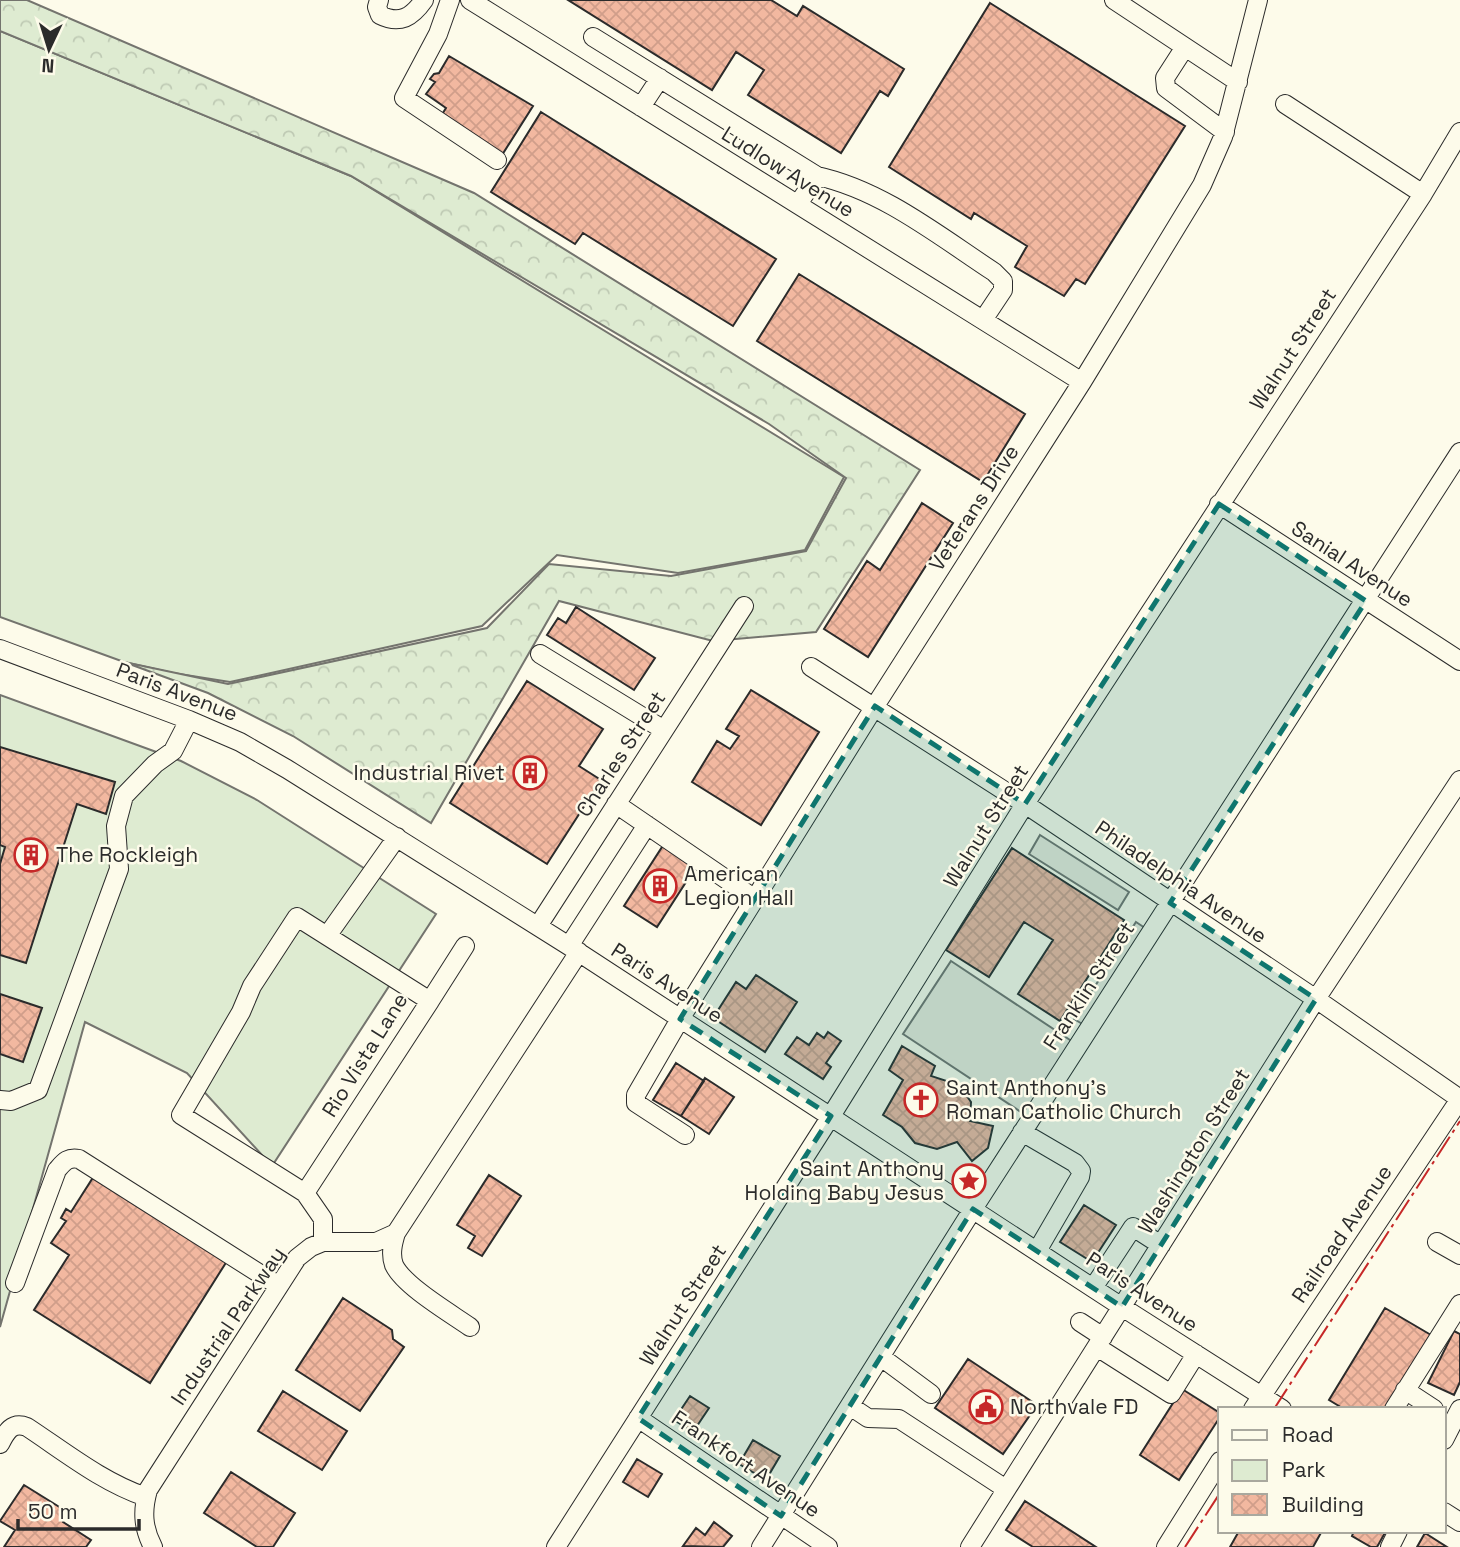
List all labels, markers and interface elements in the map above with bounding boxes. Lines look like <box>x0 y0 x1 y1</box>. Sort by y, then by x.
north arrow <box>14 14 84 84</box>
text: N <box>41 53 55 78</box>
street label: Ludlow Avenue <box>717 120 860 223</box>
street label: Walnut Street <box>1243 283 1342 415</box>
street label: Veterans Drive <box>923 439 1024 576</box>
street label: Sanial Avenue <box>1286 514 1418 613</box>
street label: Paris Avenue <box>113 656 242 727</box>
street label: Charles Street <box>570 686 671 822</box>
building icon: Industrial Rivet <box>511 754 549 792</box>
place label: Industrial Rivet <box>353 759 505 786</box>
street label: Walnut Street <box>937 759 1034 892</box>
street label: Philadelphia Avenue <box>1090 814 1272 949</box>
building icon: The Rockleigh <box>12 836 50 874</box>
place label: The Rockleigh <box>56 841 198 868</box>
place label: American Legion Hall <box>684 860 794 911</box>
building icon: American Legion Hall <box>641 867 679 905</box>
street label: Franklin Street <box>1037 916 1140 1055</box>
street label: Paris Avenue <box>606 936 728 1029</box>
street label: Rio Vista Lane <box>316 988 413 1122</box>
street label: Washington Street <box>1132 1063 1255 1239</box>
place label: Saint Anthony's Roman Catholic Church <box>946 1074 1181 1125</box>
church icon: Saint Anthony's Roman Catholic Church <box>902 1081 940 1119</box>
place label: Saint Anthony Holding Baby Jesus <box>745 1155 944 1206</box>
street label: Railroad Avenue <box>1285 1160 1398 1308</box>
place icon: Saint Anthony Holding Baby Jesus <box>950 1162 988 1200</box>
street label: Walnut Street <box>633 1239 732 1371</box>
street label: Industrial Parkway <box>165 1241 291 1410</box>
street label: Paris Avenue <box>1081 1245 1203 1338</box>
public building icon: Northvale FD <box>967 1388 1005 1426</box>
place label: Northvale FD <box>1010 1393 1138 1420</box>
street label: Frankfort Avenue <box>667 1404 826 1523</box>
legend <box>1218 1407 1446 1533</box>
text: Road <box>1282 1421 1334 1448</box>
text: Park <box>1282 1456 1326 1483</box>
scale bar <box>18 1488 138 1532</box>
text: Building <box>1282 1491 1364 1518</box>
text: 50 m <box>28 1498 78 1525</box>

